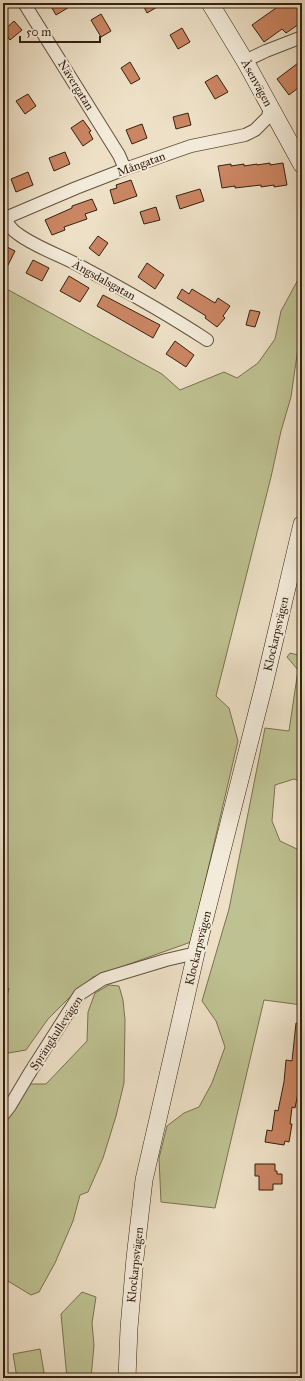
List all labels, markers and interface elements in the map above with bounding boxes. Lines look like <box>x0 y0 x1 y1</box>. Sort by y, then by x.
scale bar <box>20 18 100 44</box>
text: 50 m <box>26 25 51 39</box>
street label: Åsenvägen <box>237 56 277 110</box>
street label: Nävergatan <box>54 57 97 114</box>
street label: Mångatan <box>115 149 168 180</box>
street label: Ängsdalsgatan <box>69 256 139 304</box>
street label: Klockarpsvägen <box>261 595 292 673</box>
street label: Klockarpsvägen <box>182 909 215 987</box>
street label: Sprängkullevägen <box>27 993 86 1073</box>
street label: Klockarpsvägen <box>124 1226 147 1304</box>

